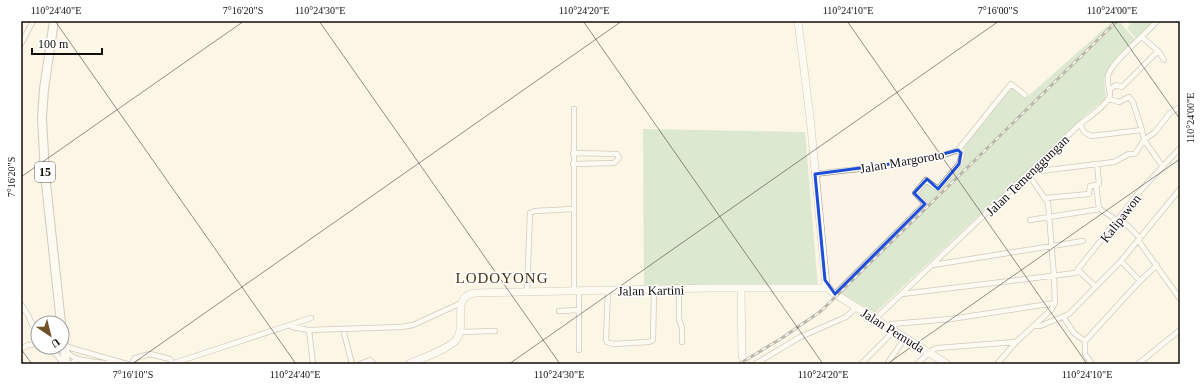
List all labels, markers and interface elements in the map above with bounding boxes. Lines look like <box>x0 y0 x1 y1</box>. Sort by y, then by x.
text: 110°24'40"E <box>31 5 81 16</box>
text: 7°16'20"S <box>223 5 263 16</box>
text: 110°24'30"E <box>295 5 345 16</box>
text: 110°24'20"E <box>559 5 609 16</box>
text: 110°24'10"E <box>823 5 873 16</box>
text: 7°16'00"S <box>978 5 1018 16</box>
text: 110°24'00"E <box>1087 5 1137 16</box>
scale bar <box>32 30 102 56</box>
text: 100 m <box>38 37 69 51</box>
text: 110°24'00"E <box>1185 93 1196 143</box>
street label: Jalan Temenggungan <box>983 132 1072 219</box>
street label: Jalan Margoroto <box>859 147 945 176</box>
text: 7°16'20"S <box>6 157 17 197</box>
road number: 15 <box>35 162 55 182</box>
street label: Kalipawon <box>1097 191 1144 245</box>
district label: LODOYONG <box>456 270 549 286</box>
street label: Jalan Kartini <box>617 282 685 299</box>
street label: Jalan Pemuda <box>858 305 927 356</box>
north arrow <box>30 315 70 355</box>
text: U <box>49 336 62 350</box>
text: 7°16'10"S <box>113 369 153 380</box>
text: 110°24'40"E <box>270 369 320 380</box>
text: 110°24'30"E <box>534 369 584 380</box>
text: 110°24'20"E <box>798 369 848 380</box>
text: 110°24'10"E <box>1062 369 1112 380</box>

